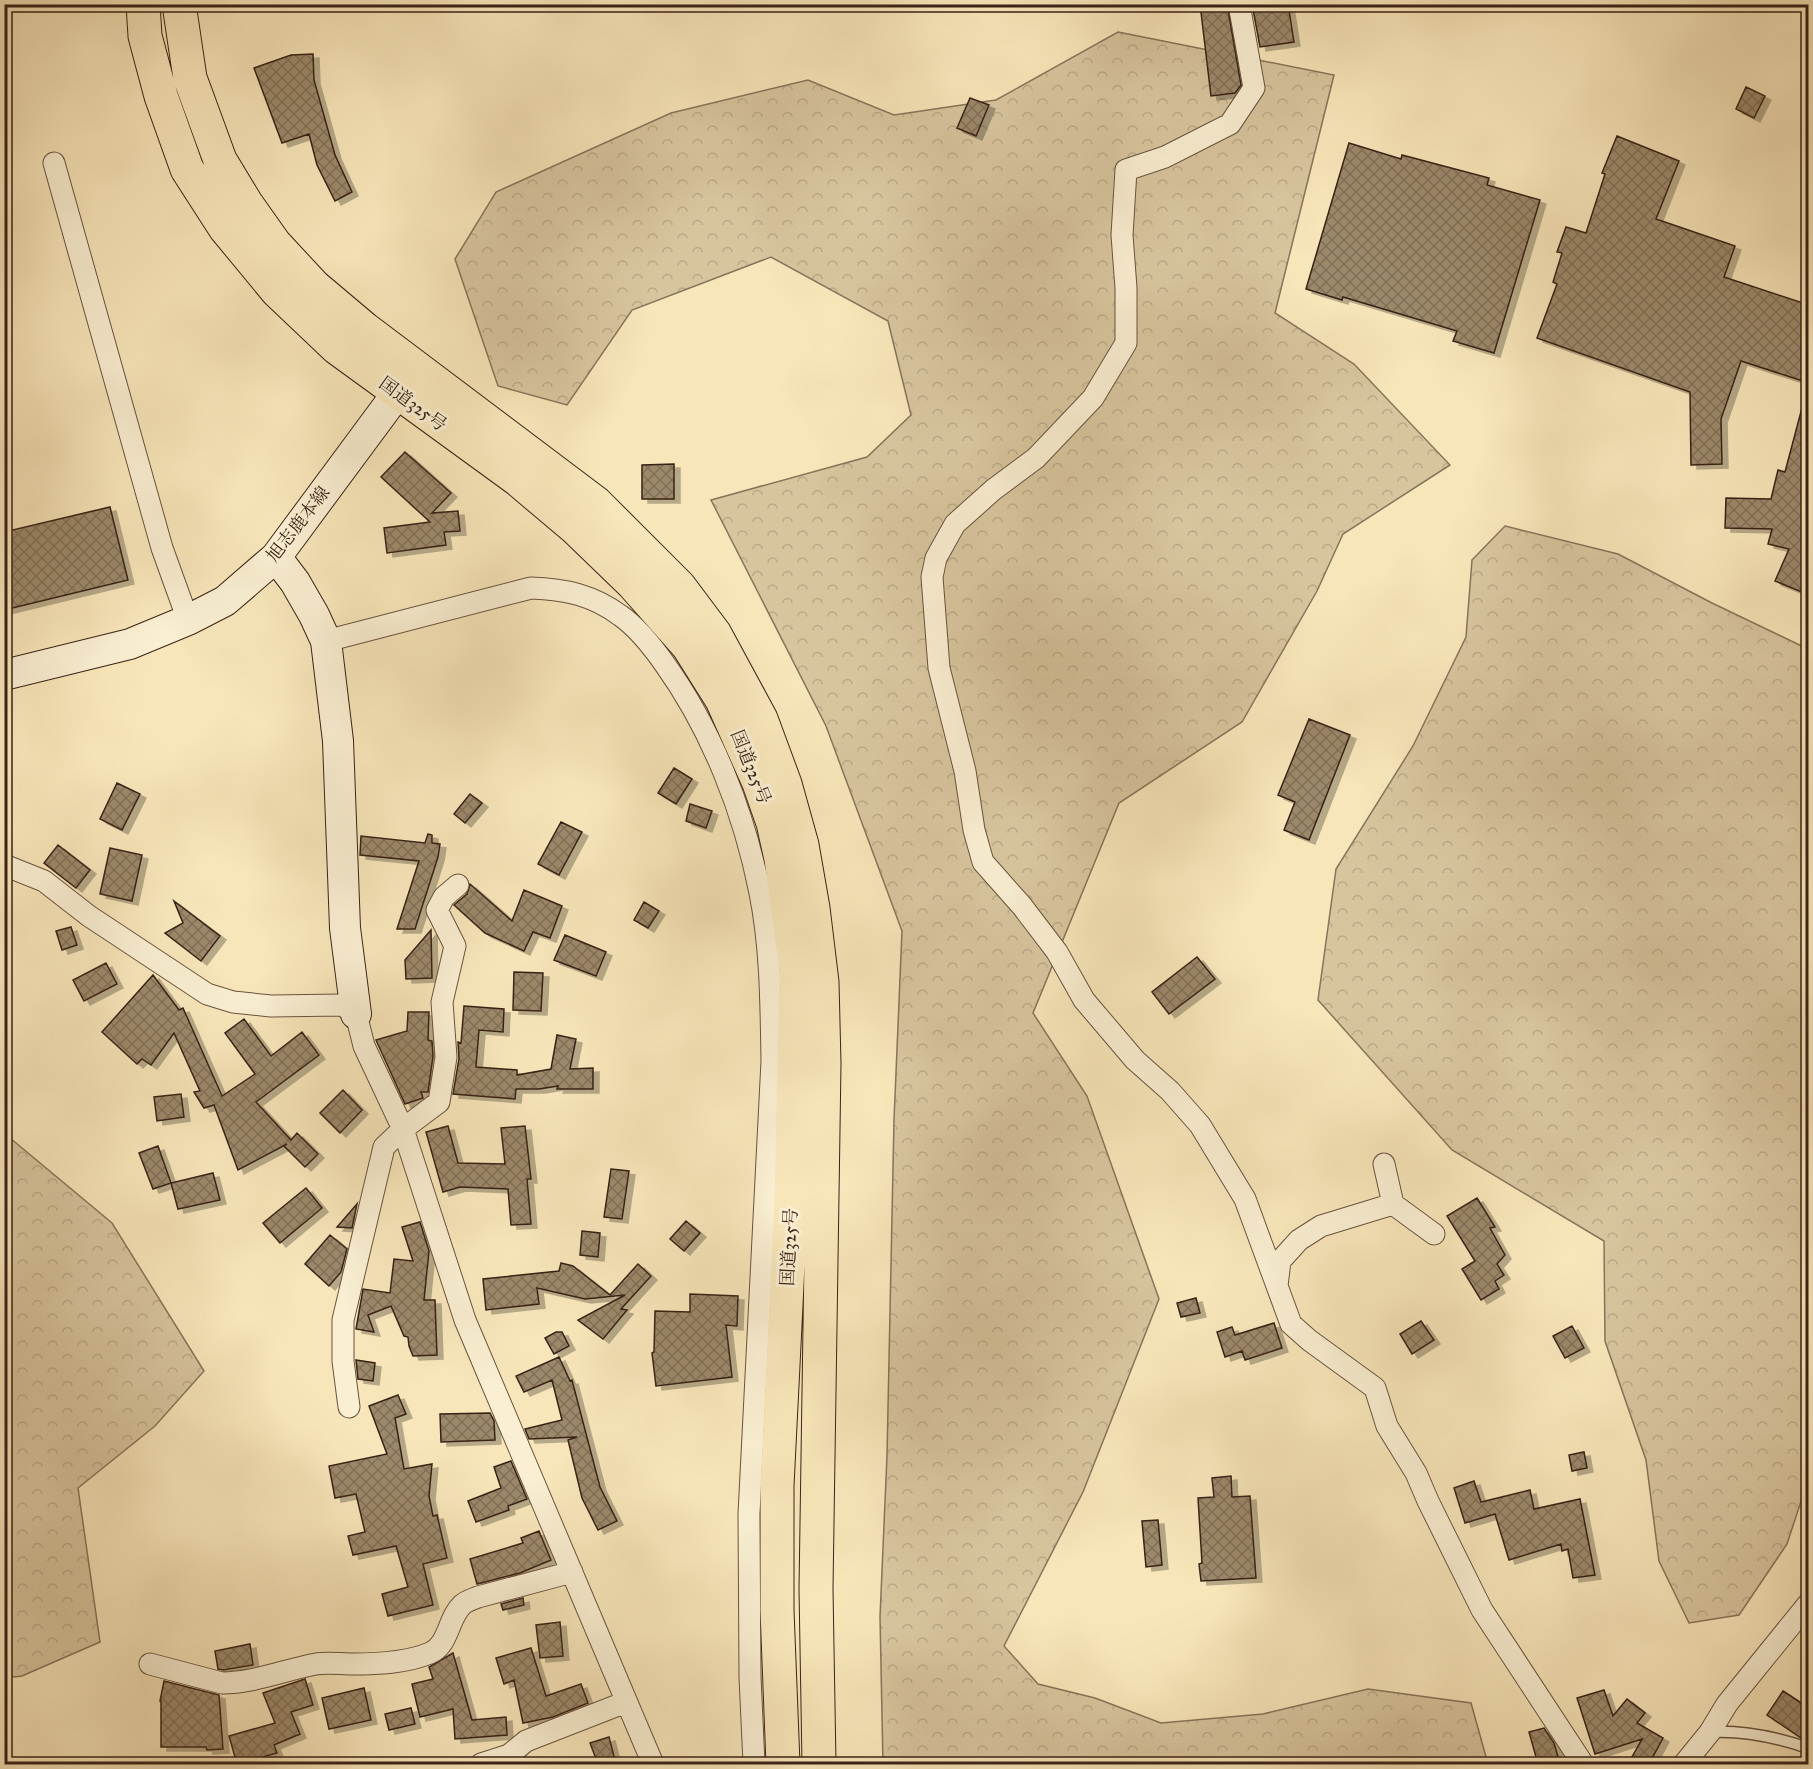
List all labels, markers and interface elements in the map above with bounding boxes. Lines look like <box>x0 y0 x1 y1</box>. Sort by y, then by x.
street label: 国道325号 <box>375 372 451 436</box>
street label: 旭志鹿本線 <box>262 482 334 566</box>
street label: 国道325号 <box>726 727 776 807</box>
street label: 国道325号 <box>776 1207 802 1287</box>

